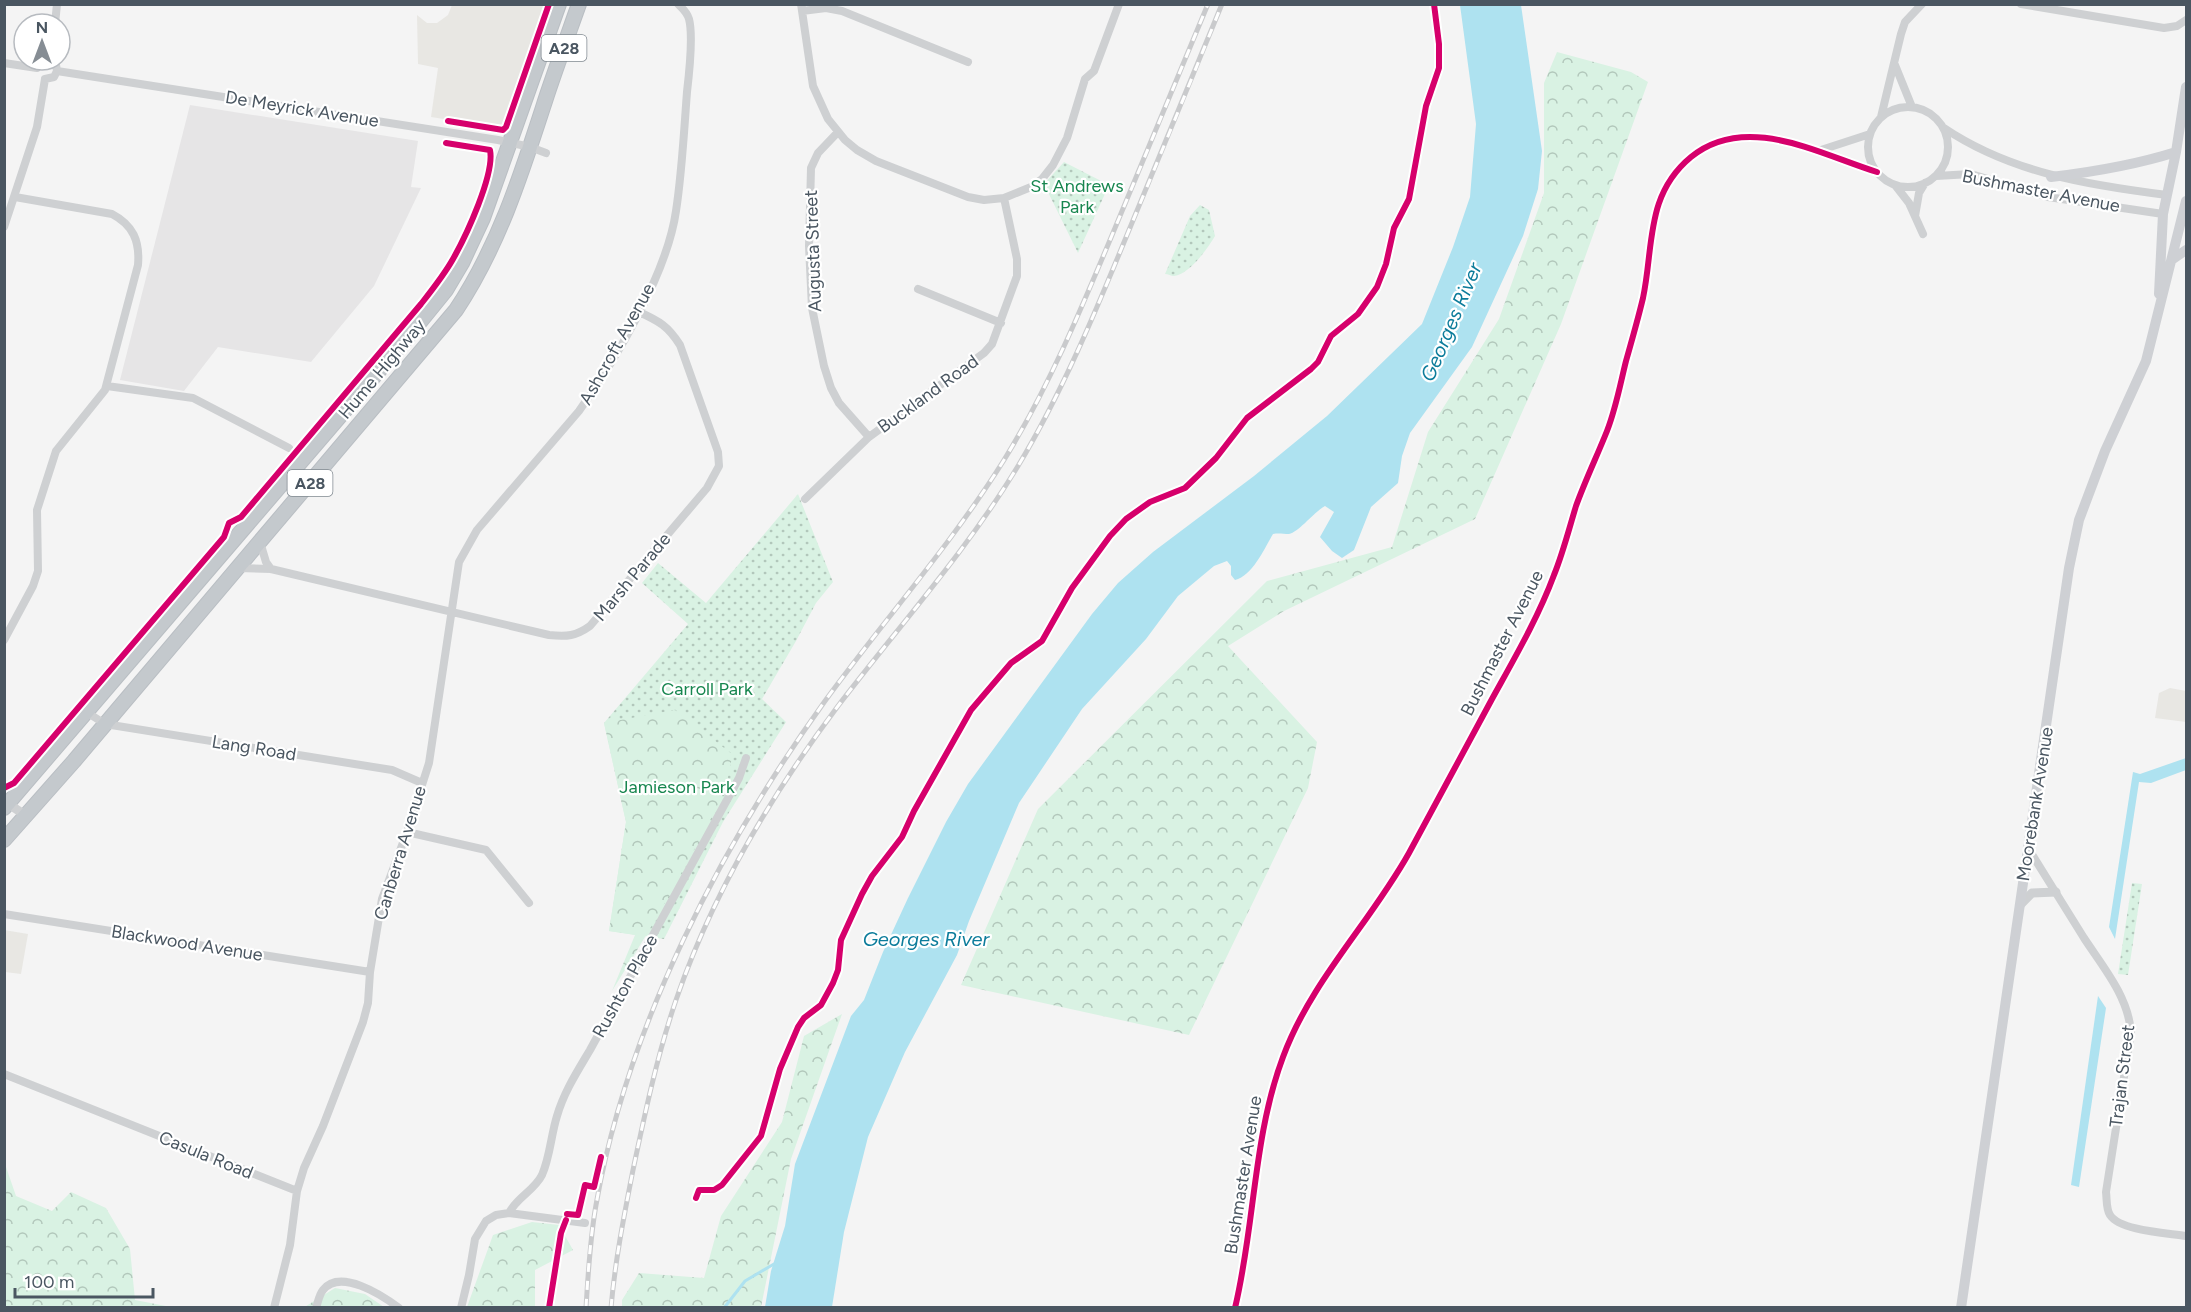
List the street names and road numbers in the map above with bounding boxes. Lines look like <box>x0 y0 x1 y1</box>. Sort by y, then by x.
road number: A28 <box>542 35 586 61</box>
street label: De Meyrick Avenue <box>224 86 380 132</box>
street label: Bushmaster Avenue <box>1960 165 2122 217</box>
street label: Augusta Street <box>800 189 826 312</box>
street label: Ashcroft Avenue <box>574 279 660 409</box>
street label: Hume Highway <box>334 314 431 423</box>
street label: Buckland Road <box>873 350 983 438</box>
road number: A28 <box>288 470 332 496</box>
street label: Marsh Parade <box>589 528 675 626</box>
street label: Bushmaster Avenue <box>1456 566 1548 719</box>
street label: Moorebank Avenue <box>2012 725 2058 883</box>
street label: Lang Road <box>210 730 298 766</box>
street label: Canberra Avenue <box>369 783 431 923</box>
street label: Blackwood Avenue <box>110 920 265 966</box>
street label: Rushton Place <box>588 930 662 1041</box>
street label: Trajan Street <box>2105 1023 2139 1129</box>
street label: Bushmaster Avenue <box>1220 1094 1266 1256</box>
street label: Casula Road <box>156 1126 256 1184</box>

